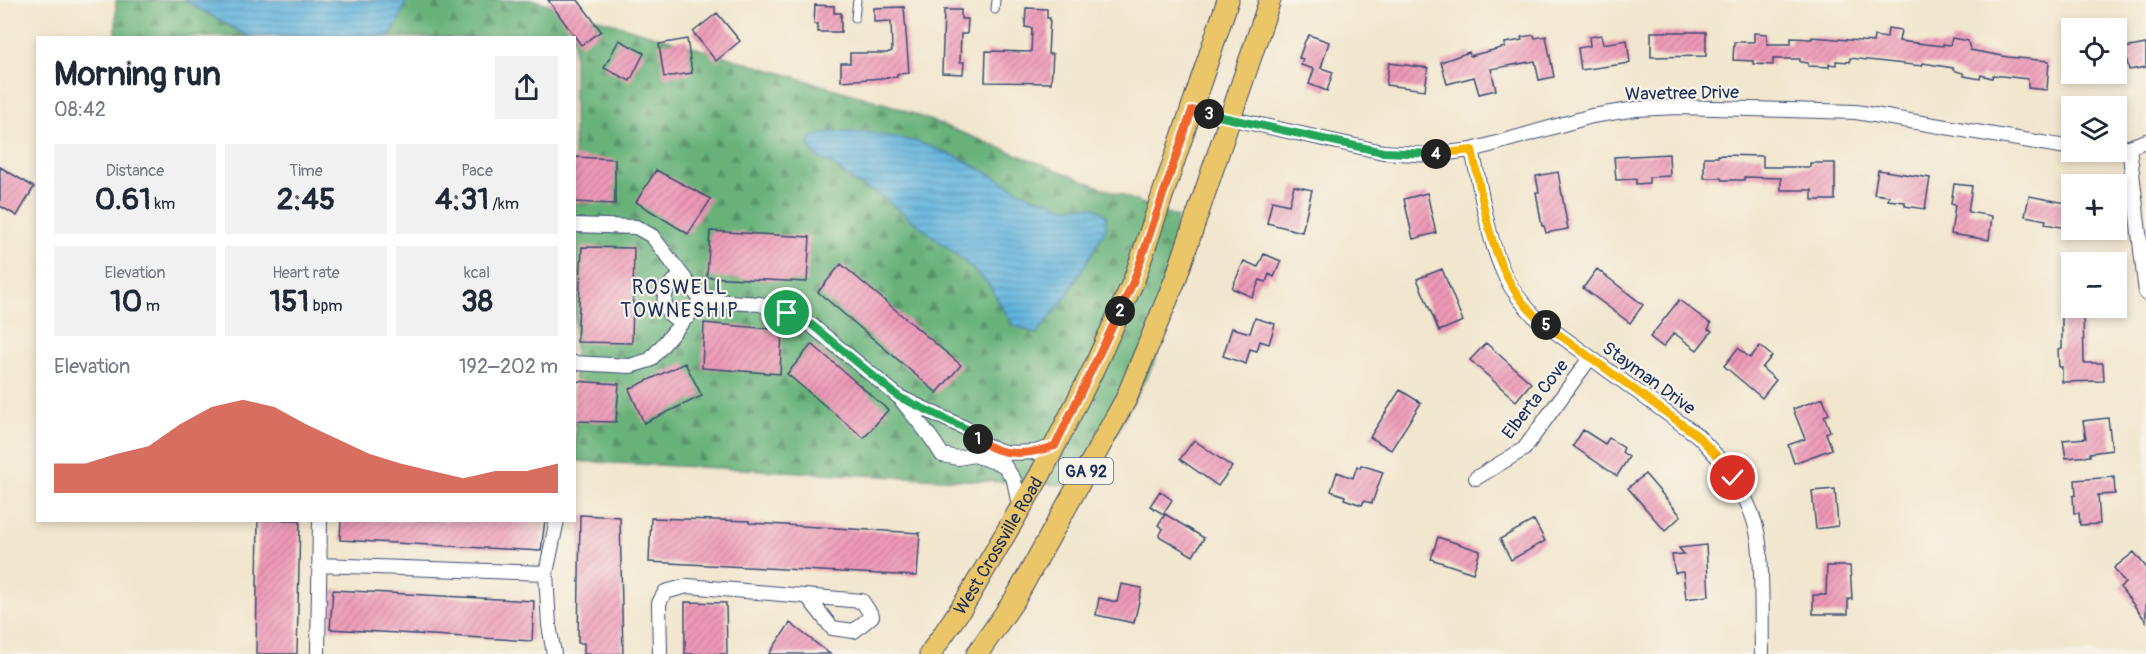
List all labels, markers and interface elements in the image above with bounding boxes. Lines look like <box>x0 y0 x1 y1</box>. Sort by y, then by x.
map controls <box>2061 18 2127 318</box>
button: locate <box>2061 18 2127 84</box>
text: Morning run <box>54 54 221 95</box>
button: share <box>495 56 558 119</box>
street label: Wavetree Drive <box>1625 81 1739 106</box>
button: layers <box>2061 96 2127 162</box>
text: 08:42 <box>54 97 106 122</box>
pin: 3 <box>1194 99 1224 129</box>
text: 3 <box>1205 104 1213 124</box>
pin: 4 <box>1421 139 1451 169</box>
text: 4 <box>1431 144 1441 164</box>
text: Distance <box>106 161 164 181</box>
text: Time <box>289 161 323 181</box>
text: Pace <box>461 161 493 181</box>
button: + <box>2061 174 2127 240</box>
text: 0.61 <box>95 181 151 218</box>
text: 2:45 <box>277 181 335 218</box>
text: 4:31 <box>435 181 489 218</box>
text: km <box>151 194 175 214</box>
text: /km <box>489 194 519 214</box>
button: − <box>2061 252 2127 318</box>
text: Elevation <box>105 263 165 283</box>
text: Heart rate <box>272 263 340 283</box>
text: kcal <box>464 263 490 283</box>
district label: ROSWELL TOWNESHIP <box>620 275 740 323</box>
text: 10 <box>110 283 142 320</box>
text: 151 <box>270 283 309 320</box>
text: 38 <box>461 283 493 320</box>
pin <box>761 287 812 338</box>
text: m <box>142 296 160 316</box>
text: bpm <box>309 296 342 316</box>
icon: arrive <box>770 296 803 329</box>
pin: 2 <box>1105 296 1135 326</box>
text: 2 <box>1116 301 1124 321</box>
pin: 5 <box>1531 310 1561 340</box>
text: 5 <box>1542 315 1550 335</box>
street label: Stayman Drive <box>1597 337 1700 420</box>
text: Elevation <box>54 354 130 379</box>
text: 192–202 m <box>459 354 558 379</box>
street label: Elberta Cove <box>1497 355 1574 444</box>
pin: 1 <box>963 424 993 454</box>
text: 1 <box>975 429 981 449</box>
pin <box>1707 452 1758 503</box>
road number: GA 92 <box>1059 458 1113 484</box>
icon: check <box>1716 461 1749 494</box>
street label: West Crossville Road <box>949 473 1048 620</box>

